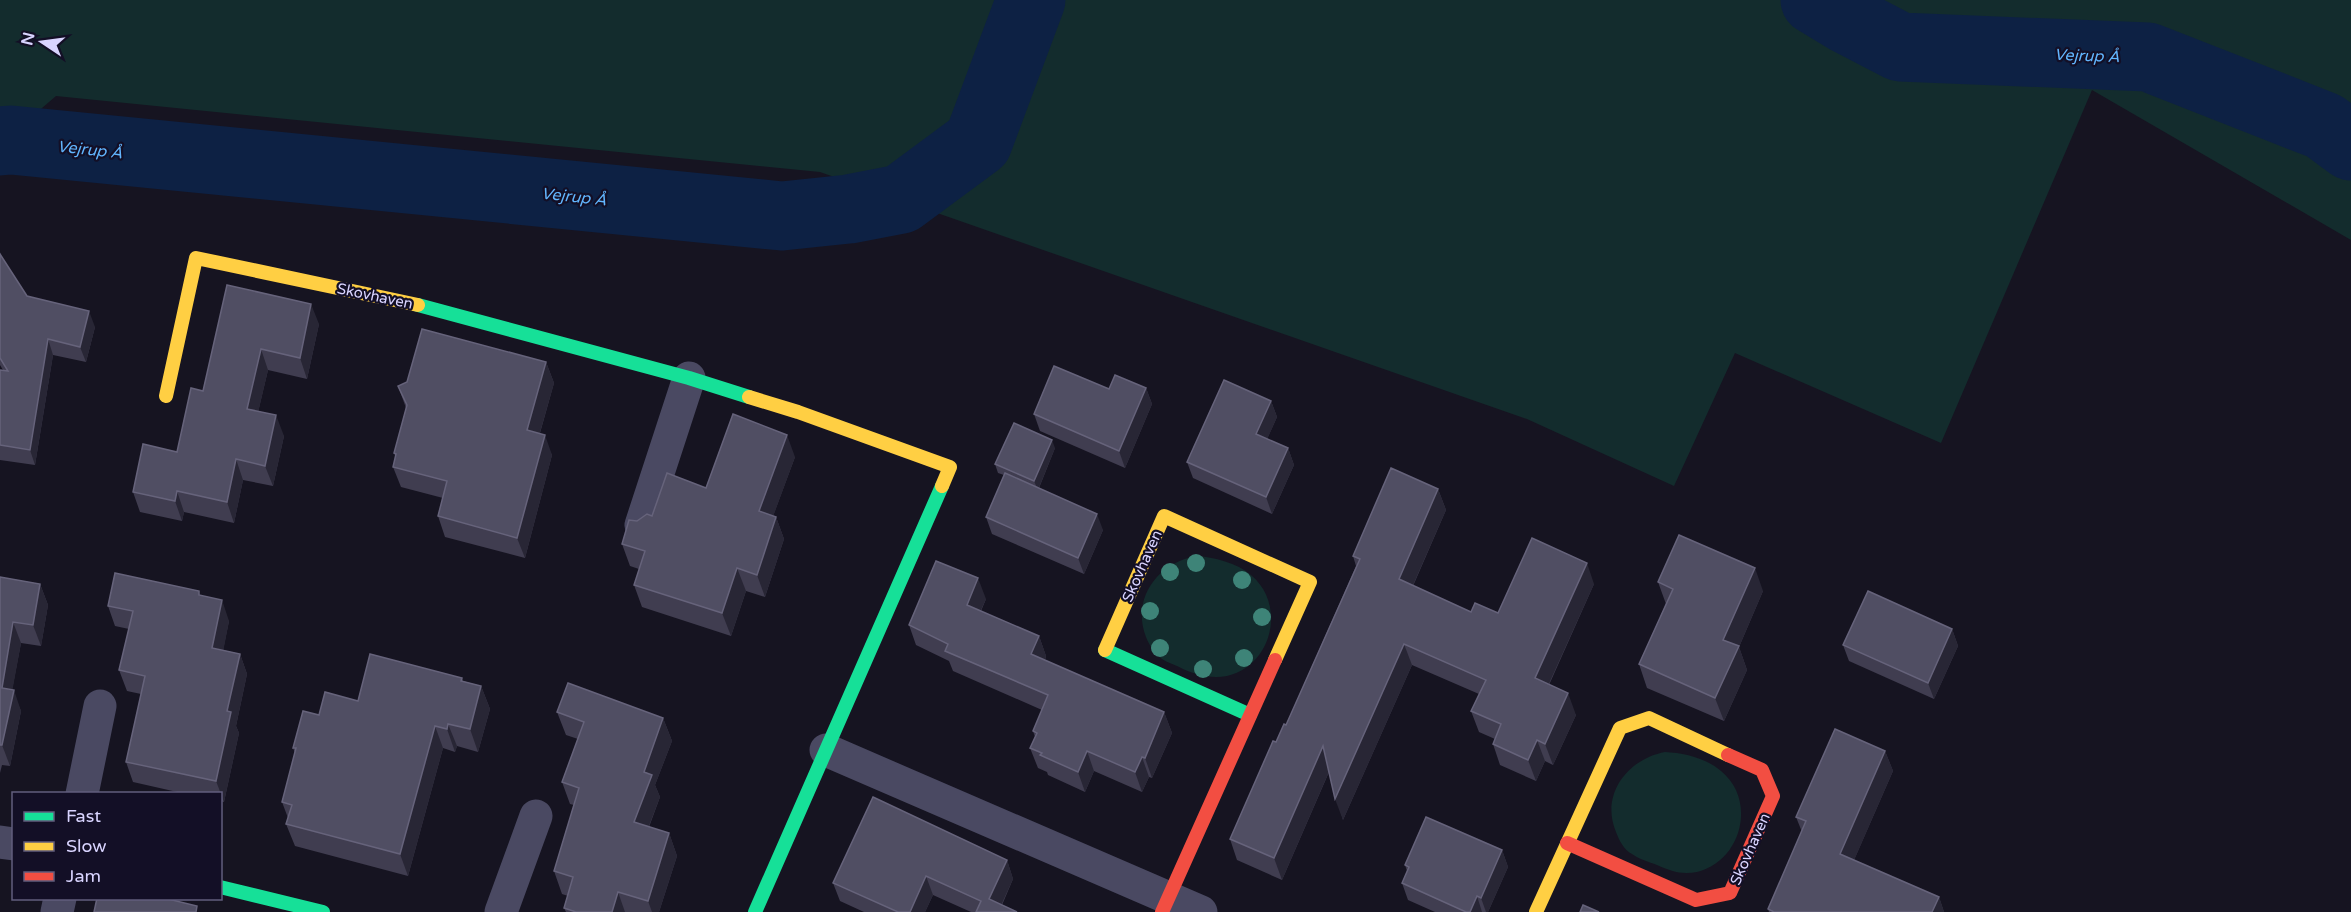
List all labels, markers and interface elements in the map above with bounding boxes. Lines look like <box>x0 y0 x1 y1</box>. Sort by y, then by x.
north arrow <box>12 12 72 72</box>
text: N <box>17 30 40 47</box>
water label: Vejrup Å <box>2054 45 2120 67</box>
water label: Vejrup Å <box>56 137 124 163</box>
water label: Vejrup Å <box>540 184 608 210</box>
street label: Skovhaven <box>335 279 415 313</box>
street label: Skovhaven <box>1118 527 1166 605</box>
legend <box>12 792 222 900</box>
text: Fast <box>66 805 101 827</box>
street label: Skovhaven <box>1726 810 1774 888</box>
text: Slow <box>66 835 107 857</box>
text: Jam <box>66 865 101 887</box>

